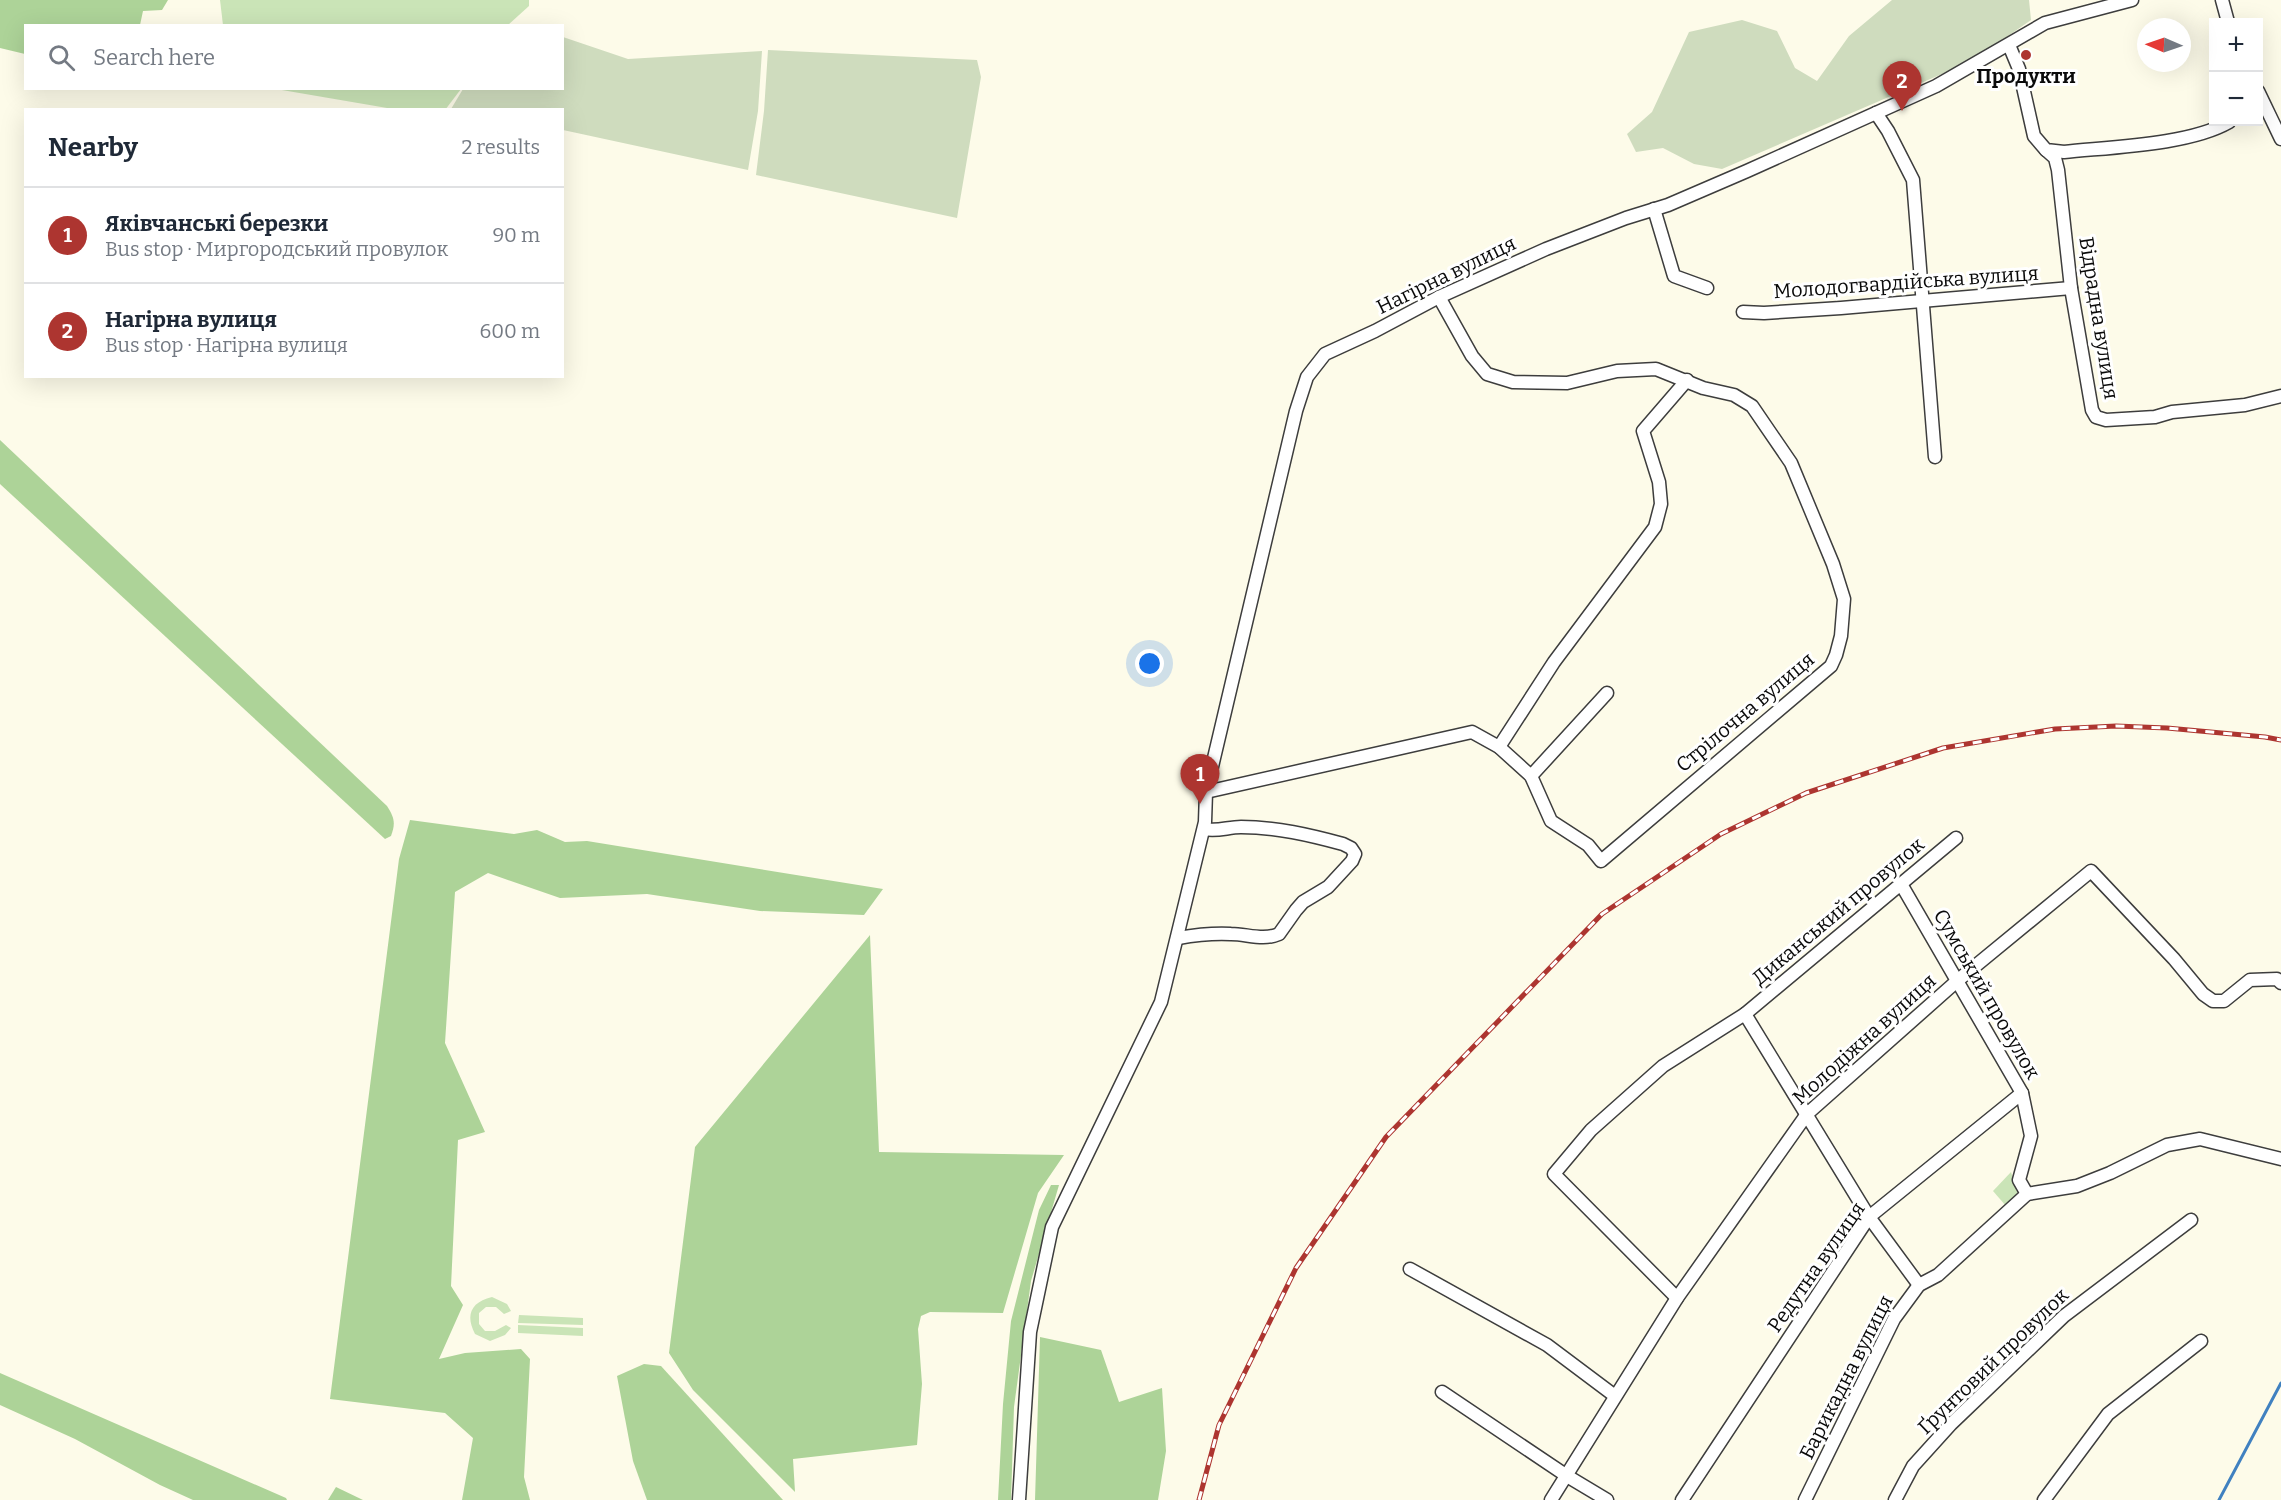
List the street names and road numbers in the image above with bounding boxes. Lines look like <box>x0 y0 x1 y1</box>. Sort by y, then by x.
street label: Нагірна вулиця <box>1372 231 1520 319</box>
street label: Відрадна вулиця <box>2074 235 2124 401</box>
street label: Молодогвардійська вулиця <box>1773 261 2039 303</box>
street label: Стрілочна вулиця <box>1671 647 1819 777</box>
street label: Диканський провулок <box>1747 832 1929 990</box>
street label: Сумський провулок <box>1929 905 2046 1083</box>
street label: Молодіжна вулиця <box>1787 968 1941 1110</box>
street label: Редутна вулиця <box>1762 1197 1870 1337</box>
street label: Ґрунтовий провулок <box>1913 1283 2073 1439</box>
street label: Барикадна вулиця <box>1794 1291 1898 1463</box>

